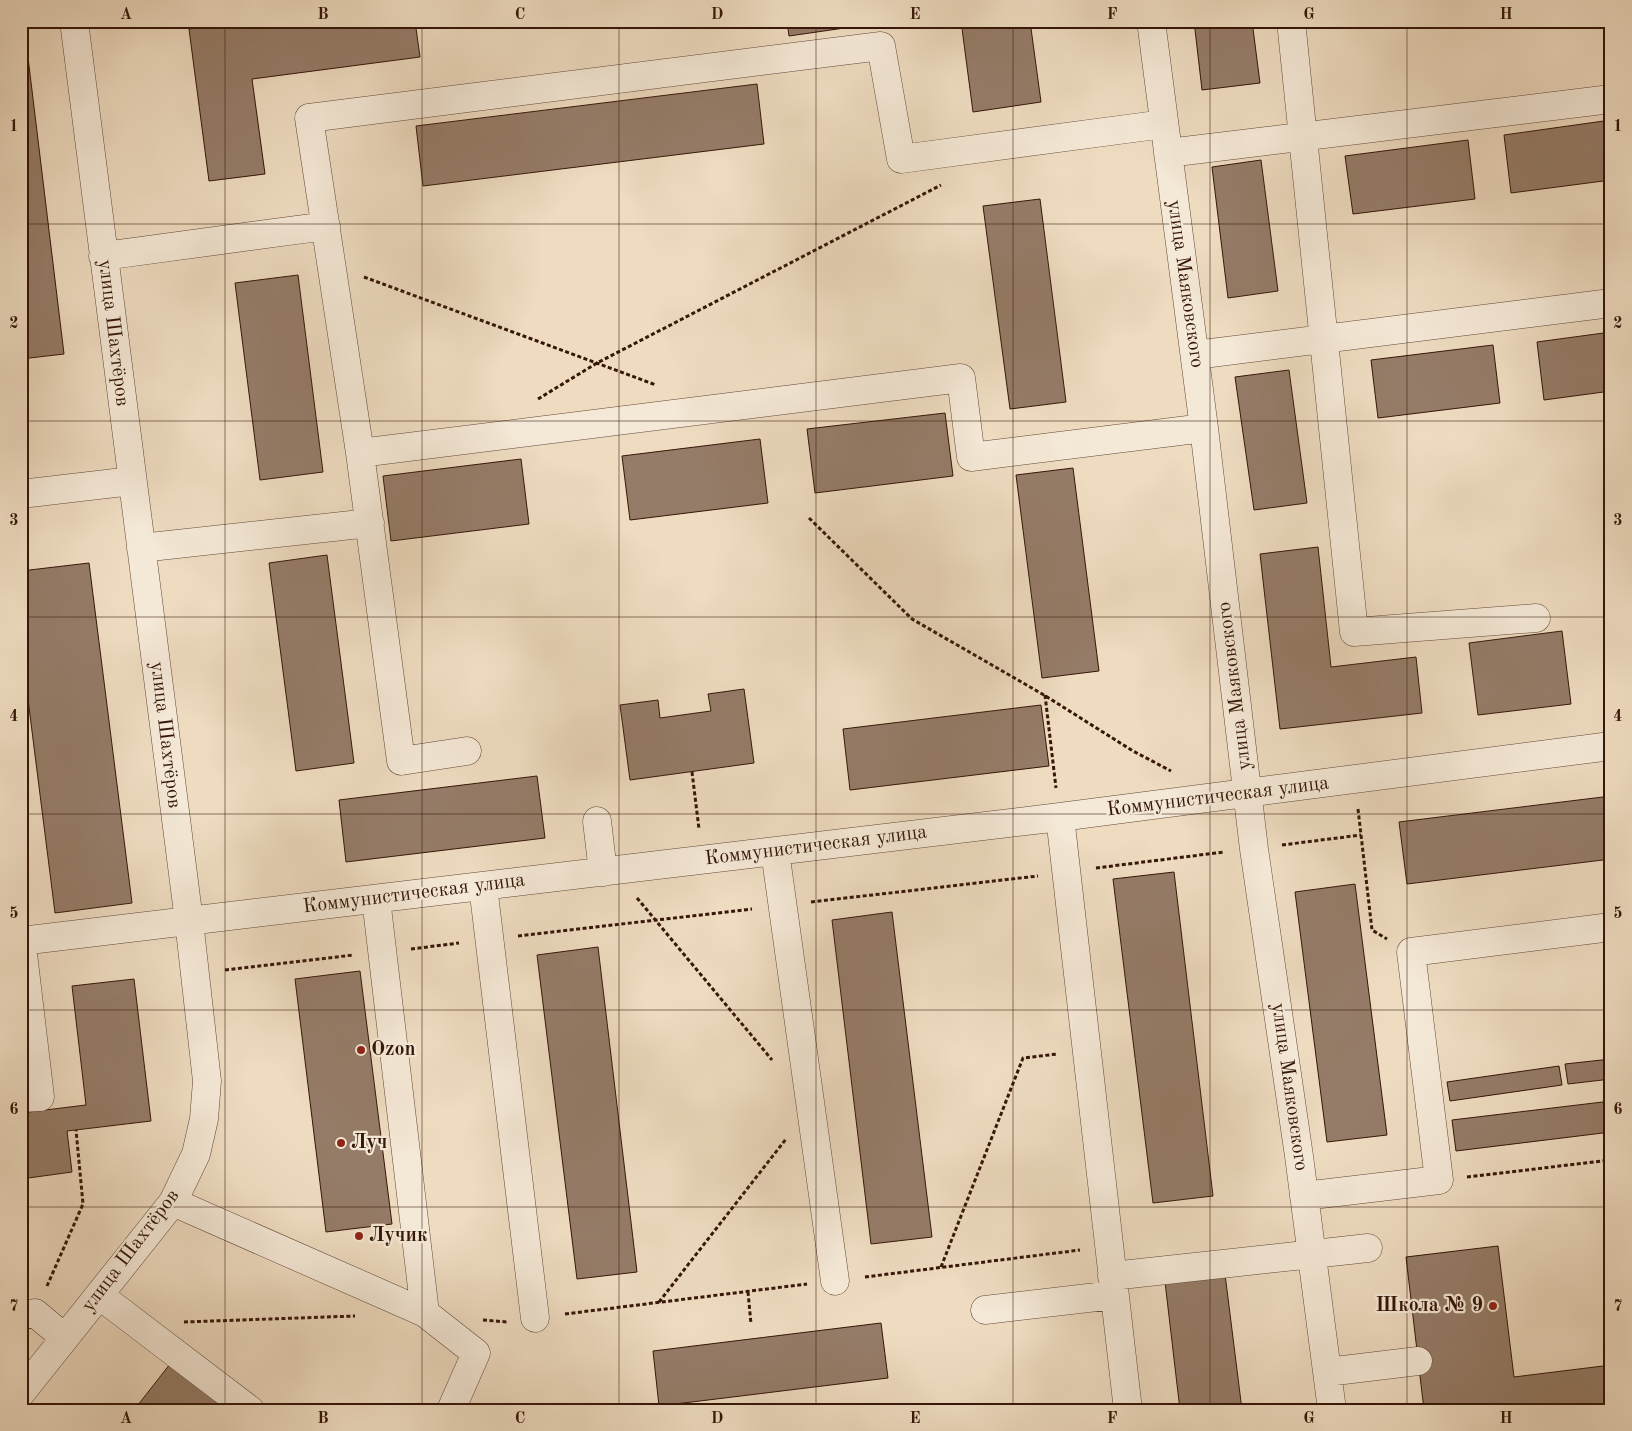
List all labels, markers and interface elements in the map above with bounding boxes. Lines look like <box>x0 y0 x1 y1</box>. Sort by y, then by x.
text: A <box>120 7 132 23</box>
text: B <box>317 7 329 23</box>
text: C <box>515 7 525 23</box>
text: D <box>711 7 723 23</box>
text: E <box>909 7 921 23</box>
text: F <box>1107 7 1118 23</box>
text: G <box>1303 7 1315 23</box>
text: H <box>1499 7 1513 23</box>
text: 1 <box>9 119 19 135</box>
text: 1 <box>1613 119 1623 135</box>
street label: улица Маяковского <box>1163 199 1207 369</box>
street label: улица Шахтёров <box>94 259 132 407</box>
text: 2 <box>9 316 19 332</box>
text: 2 <box>1613 316 1623 332</box>
text: 3 <box>9 513 19 529</box>
text: 3 <box>1613 513 1623 529</box>
street label: улица Маяковского <box>1215 601 1255 771</box>
street label: улица Шахтёров <box>146 661 184 809</box>
text: 4 <box>9 709 19 725</box>
text: 4 <box>1613 709 1623 725</box>
street label: Коммунистическая улица <box>1106 773 1330 821</box>
street label: Коммунистическая улица <box>704 822 928 870</box>
street label: Коммунистическая улица <box>302 870 526 918</box>
text: 5 <box>9 906 19 922</box>
text: 5 <box>1613 906 1623 922</box>
street label: улица Маяковского <box>1267 1002 1311 1172</box>
place label: Ozon <box>371 1040 416 1060</box>
marker: Ozon <box>355 1044 367 1056</box>
text: 6 <box>9 1102 19 1118</box>
text: 6 <box>1613 1102 1623 1118</box>
place label: Луч <box>351 1133 387 1153</box>
marker: Луч <box>335 1137 347 1149</box>
street label: улица Шахтёров <box>79 1186 183 1316</box>
place label: Лучик <box>369 1226 428 1246</box>
marker: Лучик <box>353 1230 365 1242</box>
place label: Школа № 9 <box>1376 1296 1483 1316</box>
text: 7 <box>9 1299 19 1315</box>
text: 7 <box>1613 1299 1623 1315</box>
marker: Школа № 9 <box>1487 1300 1499 1312</box>
text: A <box>120 1411 132 1427</box>
text: B <box>317 1411 329 1427</box>
text: C <box>515 1411 525 1427</box>
text: D <box>711 1411 723 1427</box>
text: E <box>909 1411 921 1427</box>
text: F <box>1107 1411 1118 1427</box>
text: G <box>1303 1411 1315 1427</box>
text: H <box>1499 1411 1513 1427</box>

